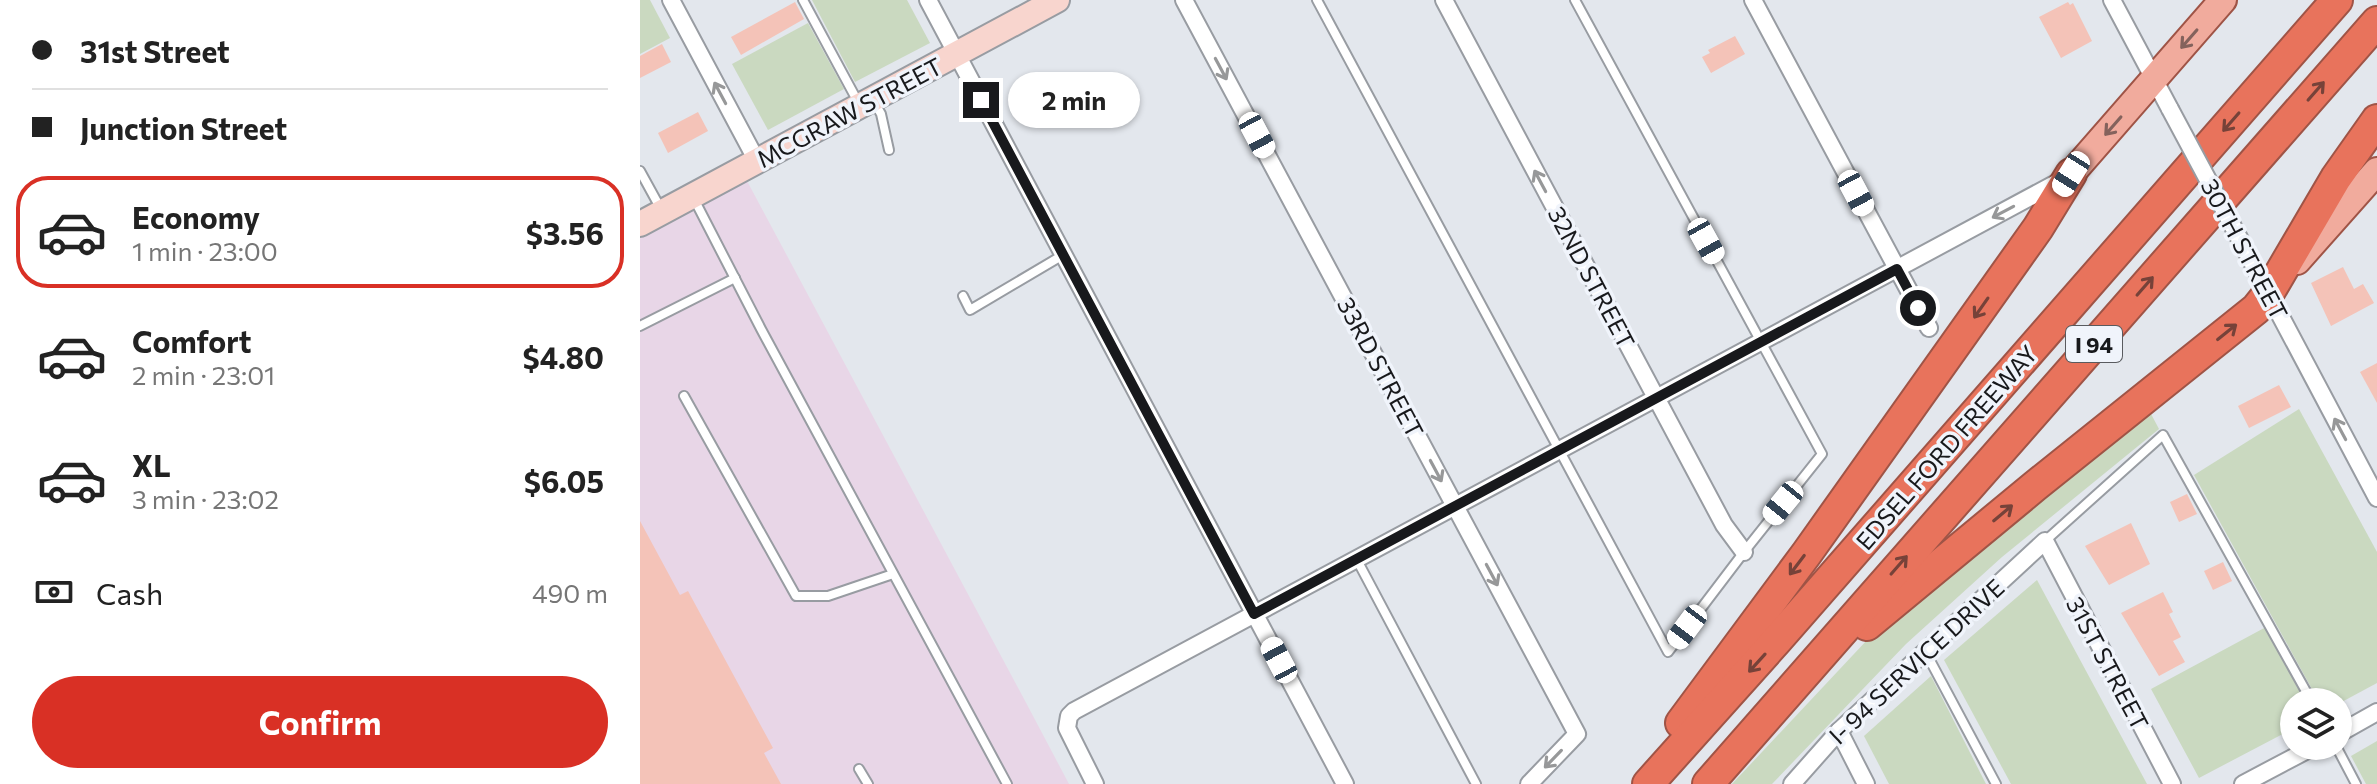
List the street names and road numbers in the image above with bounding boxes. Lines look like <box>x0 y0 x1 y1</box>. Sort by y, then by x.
street label: MCGRAW STREET <box>751 51 947 173</box>
street label: 30TH STREET <box>2196 173 2294 325</box>
street label: 32ND STREET <box>1542 201 1642 353</box>
street label: 33RD STREET <box>1332 292 1430 442</box>
road number: I 94 <box>2066 326 2122 362</box>
street label: EDSEL FORD FREEWAY <box>1849 339 2043 555</box>
street label: I- 94 SERVICE DRIVE <box>1823 572 2009 750</box>
street label: 31ST STREET <box>2061 591 2155 735</box>

